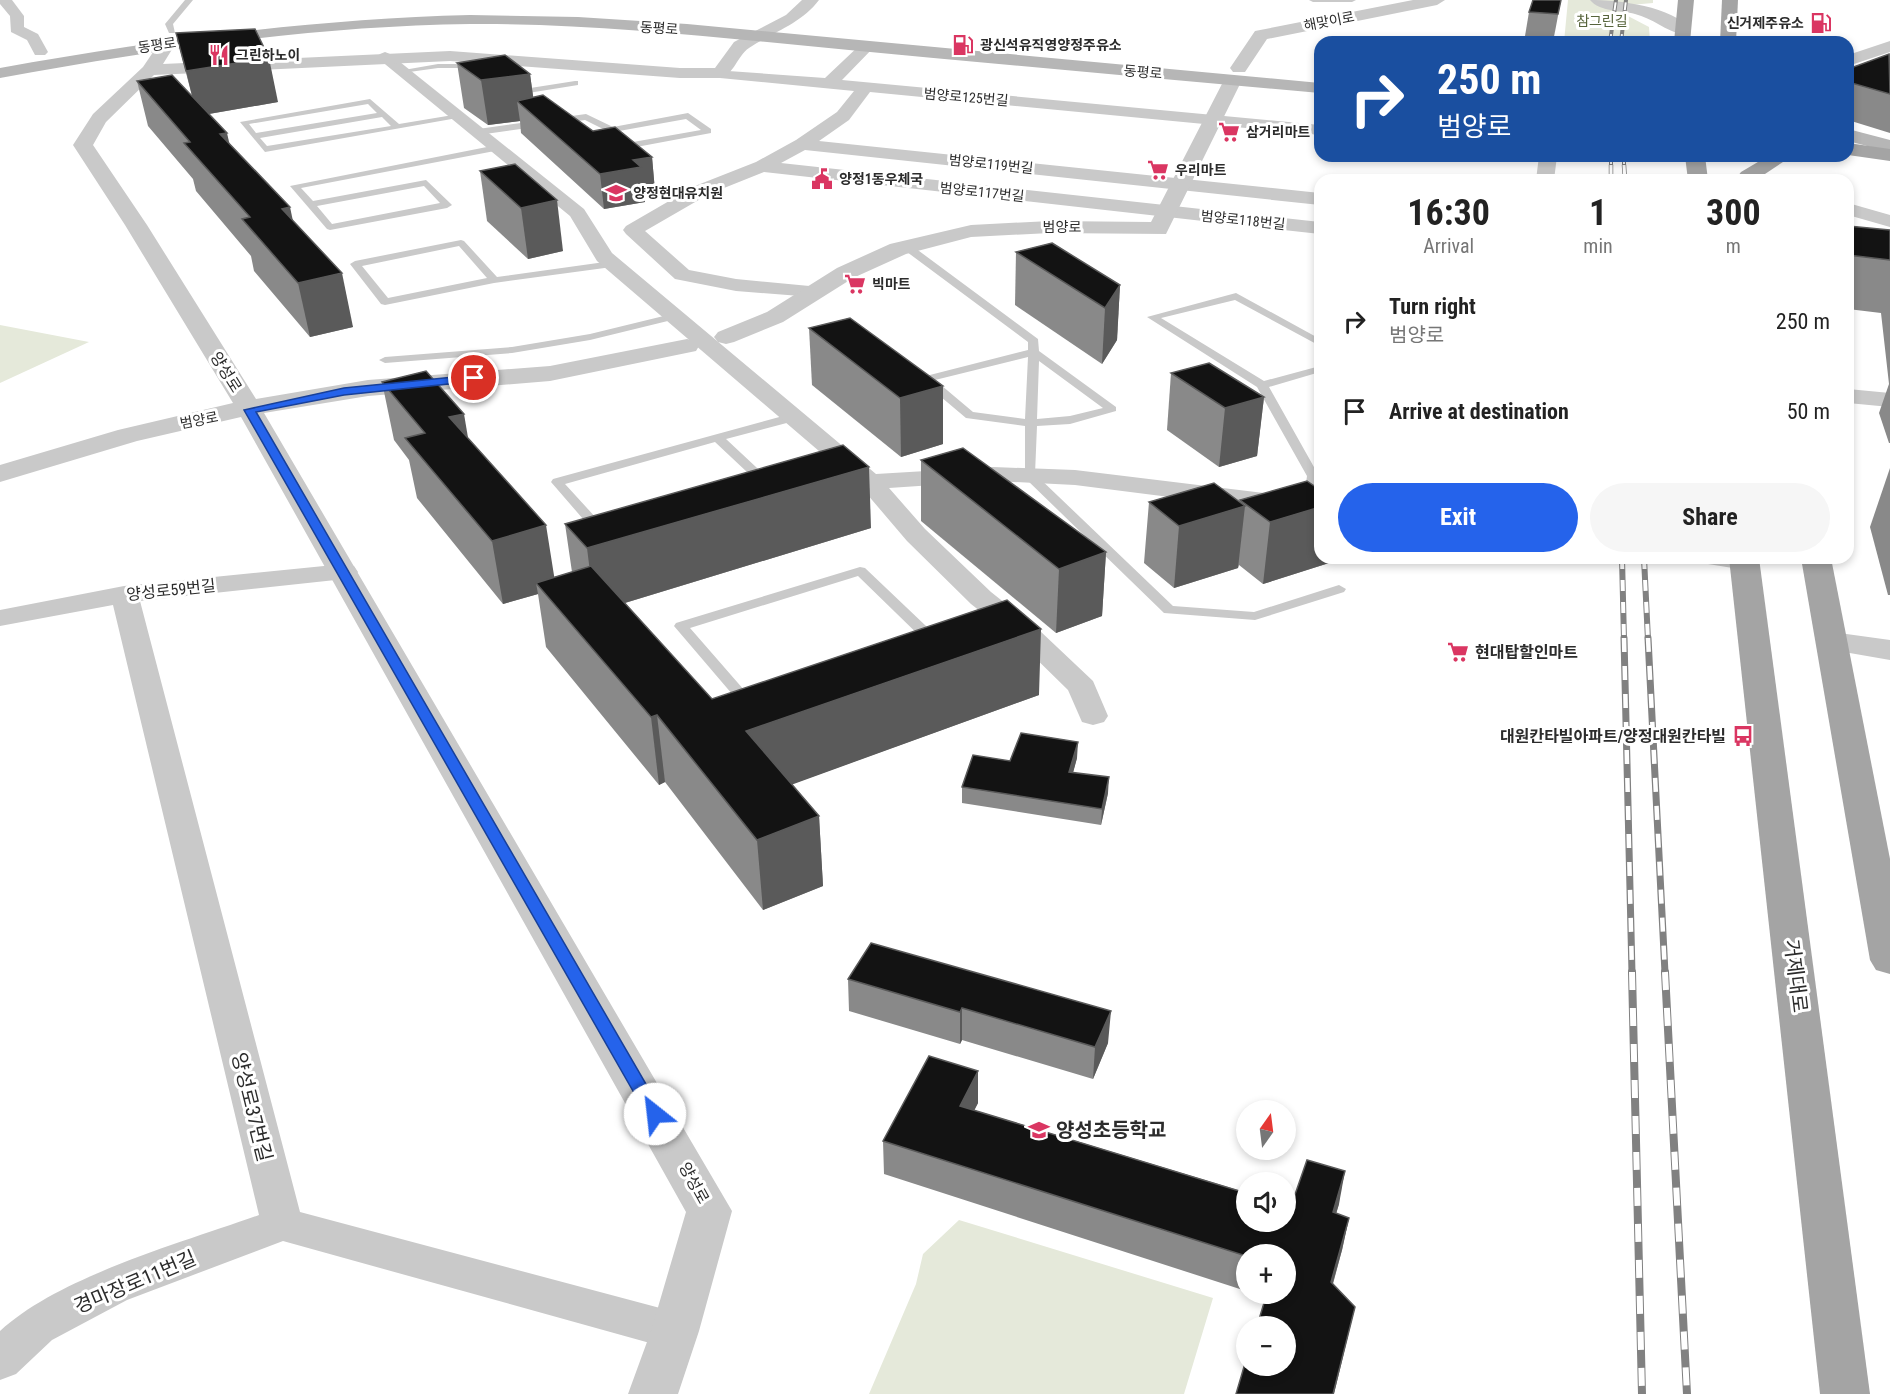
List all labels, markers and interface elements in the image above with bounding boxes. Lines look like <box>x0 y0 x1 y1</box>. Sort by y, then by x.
street label: 해맞이로 <box>1302 8 1356 34</box>
fuel station icon: 신거제주유소 <box>1809 11 1833 35</box>
park label: 참그린길 <box>1576 13 1628 29</box>
place label: 신거제주유소 <box>1727 15 1804 31</box>
street label: 동평로 <box>639 19 679 37</box>
fuel station icon: 광신석유직영양정주유소 <box>951 33 975 57</box>
street label: 동평로 <box>137 34 177 56</box>
place label: 광신석유직영양정주유소 <box>980 37 1122 53</box>
restaurant icon: 그린하노이 <box>207 43 231 67</box>
place label: 그린하노이 <box>236 47 300 63</box>
text: 250 m <box>1437 55 1542 104</box>
icon: right <box>1338 60 1416 138</box>
street label: 동평로 <box>1123 62 1163 82</box>
street label: 범양로125번길 <box>923 85 1009 109</box>
text: 범양로 <box>1437 111 1512 143</box>
supermarket icon: 삼거리마트 <box>1217 120 1241 144</box>
place label: 삼거리마트 <box>1246 124 1311 140</box>
street label: 범양로119번길 <box>948 152 1034 176</box>
supermarket icon: 우리마트 <box>1146 158 1170 182</box>
place label: 우리마트 <box>1175 162 1227 178</box>
public building icon: 양정1동우체국 <box>810 167 834 191</box>
place label: 양정1동우체국 <box>839 171 923 187</box>
street label: 범양로117번길 <box>939 180 1025 204</box>
school or university icon: 양정현대유치원 <box>604 181 628 205</box>
place label: 양정현대유치원 <box>633 185 723 201</box>
text: 16:30 <box>1407 192 1490 234</box>
text: 1 <box>1589 192 1607 234</box>
text: 300 <box>1706 192 1761 234</box>
street label: 범양로118번길 <box>1200 208 1286 232</box>
street label: 범양로 <box>1043 219 1081 235</box>
text: Arrival <box>1423 234 1474 258</box>
text: min <box>1583 234 1613 258</box>
text: m <box>1726 234 1741 258</box>
supermarket icon: 빅마트 <box>843 272 867 296</box>
place label: 빅마트 <box>872 276 911 292</box>
text: Turn right <box>1389 294 1476 319</box>
icon: right <box>1338 305 1371 338</box>
text: 250 m <box>1776 309 1830 334</box>
text: 범양로 <box>1389 323 1444 347</box>
street label: 양성로 <box>206 348 246 396</box>
pin <box>448 352 499 403</box>
icon: arrive <box>457 361 490 394</box>
icon: arrive <box>1338 395 1371 428</box>
text: Arrive at destination <box>1389 399 1569 424</box>
text: 50 m <box>1787 399 1830 424</box>
street label: 범양로 <box>179 408 220 432</box>
button: Exit <box>1338 483 1578 552</box>
button: Share <box>1590 483 1830 552</box>
street label: 양성로59번길 <box>126 576 216 604</box>
supermarket icon: 현대탑할인마트 <box>1446 640 1470 664</box>
place label: 현대탑할인마트 <box>1475 643 1578 662</box>
bus stop icon: 대원칸타빌아파트/양정대원칸타빌 <box>1731 724 1755 748</box>
place label: 대원칸타빌아파트/양정대원칸타빌 <box>1500 727 1726 746</box>
street label: 거제대로 <box>1780 938 1812 1014</box>
street label: 양성로37번길 <box>227 1050 277 1164</box>
position arrow <box>623 1082 687 1146</box>
north arrow <box>1236 1100 1296 1160</box>
map controls <box>1236 1100 1296 1376</box>
school or university icon: 양성초등학교 <box>1027 1118 1051 1142</box>
place label: 양성초등학교 <box>1056 1118 1166 1142</box>
street label: 양성로 <box>675 1159 713 1207</box>
button: sound <box>1236 1172 1296 1232</box>
button: + <box>1236 1244 1296 1304</box>
street label: 경마장로11번길 <box>70 1246 200 1318</box>
button: − <box>1236 1316 1296 1376</box>

